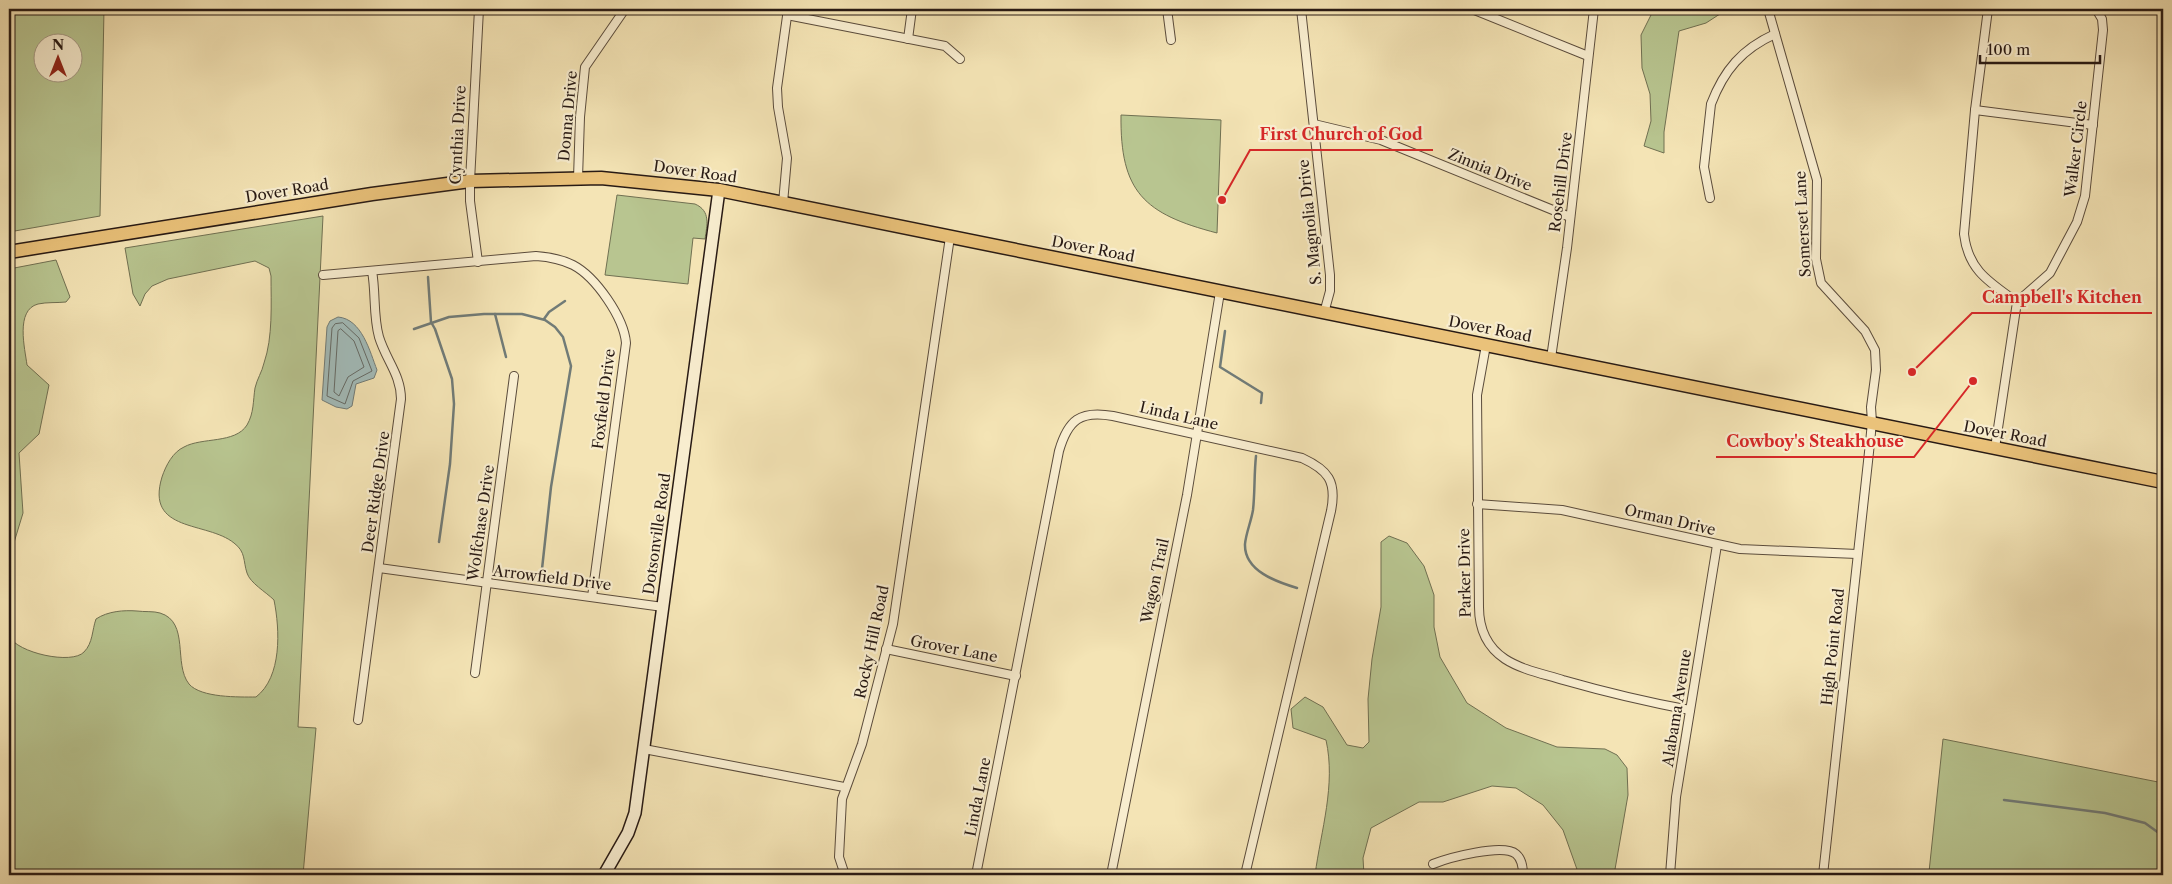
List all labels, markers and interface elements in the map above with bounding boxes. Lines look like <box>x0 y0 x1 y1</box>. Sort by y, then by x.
north arrow <box>32 32 82 82</box>
scale bar <box>1980 32 2100 64</box>
text: N <box>52 36 64 54</box>
text: 100 m <box>1987 40 2030 59</box>
street label: Donna Drive <box>554 70 581 162</box>
street label: Cynthia Drive <box>445 85 470 185</box>
street label: Walker Circle <box>2060 100 2091 199</box>
callout: First Church of God <box>1250 119 1433 150</box>
text: First Church of God <box>1259 124 1423 144</box>
street label: Rosehill Drive <box>1545 131 1576 233</box>
street label: Zinnia Drive <box>1445 144 1535 195</box>
street label: Dover Road <box>652 156 738 187</box>
street label: S. Magnolia Drive <box>1293 158 1326 286</box>
street label: Somerset Lane <box>1790 170 1815 278</box>
street label: Dover Road <box>244 175 330 206</box>
street label: Dover Road <box>1050 231 1136 266</box>
callout: Campbell's Kitchen <box>1972 282 2152 313</box>
text: Campbell's Kitchen <box>1982 287 2142 307</box>
street label: Dover Road <box>1447 311 1533 346</box>
street label: Foxfield Drive <box>588 348 619 450</box>
street label: Linda Lane <box>1138 397 1220 434</box>
street label: Dover Road <box>1962 416 2048 451</box>
callout: Cowboy's Steakhouse <box>1716 426 1914 457</box>
street label: Deer Ridge Drive <box>358 430 393 554</box>
text: Cowboy's Steakhouse <box>1726 431 1904 451</box>
street label: Wolfchase Drive <box>463 464 498 583</box>
street label: Dotsonville Road <box>639 472 674 596</box>
street label: Orman Drive <box>1623 500 1718 539</box>
street label: Parker Drive <box>1454 528 1475 618</box>
street label: Wagon Trail <box>1136 536 1173 626</box>
street label: Arrowfield Drive <box>491 561 612 594</box>
street label: Rocky Hill Road <box>850 583 893 700</box>
street label: High Point Road <box>1817 587 1848 707</box>
street label: Grover Lane <box>909 631 999 666</box>
street label: Alabama Avenue <box>1658 648 1695 769</box>
street label: Linda Lane <box>961 756 994 838</box>

